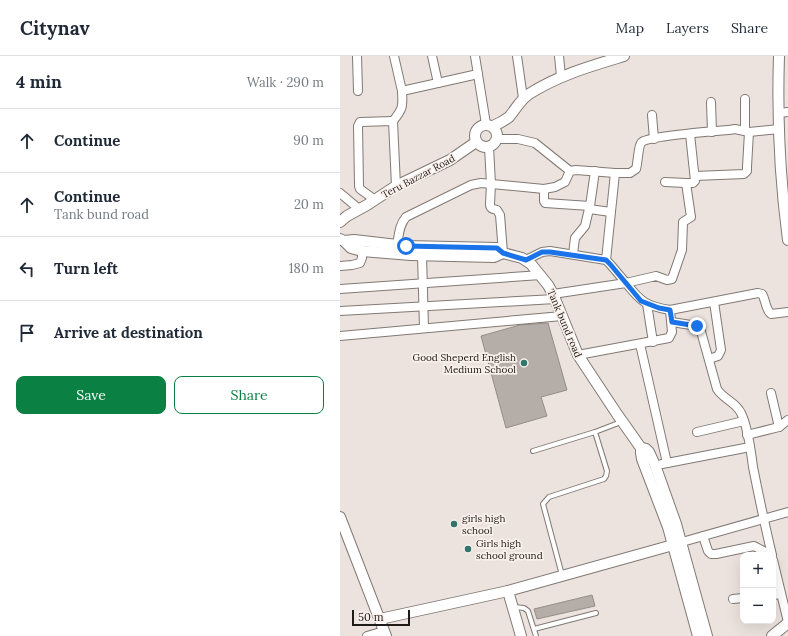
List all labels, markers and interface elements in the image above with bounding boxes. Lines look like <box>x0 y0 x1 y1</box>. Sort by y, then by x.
text: Citynav <box>20 16 90 40</box>
text: Map <box>616 19 644 37</box>
text: Layers <box>666 19 709 37</box>
text: Share <box>731 19 768 37</box>
text: 4 min <box>16 71 62 93</box>
text: Walk · 290 m <box>247 74 324 91</box>
icon: ahead <box>16 130 38 152</box>
text: Continue <box>54 131 120 150</box>
text: 90 m <box>293 132 324 149</box>
street label: Teru Bazzar Road <box>379 152 457 201</box>
text: Continue <box>54 187 120 206</box>
icon: ahead <box>16 194 38 216</box>
text: 20 m <box>294 196 324 213</box>
text: Tank bund road <box>54 206 149 223</box>
route start <box>397 237 415 255</box>
icon: left <box>16 258 38 280</box>
text: Turn left <box>54 259 118 278</box>
text: 180 m <box>289 260 324 277</box>
street label: Tank bund road <box>544 287 585 359</box>
route end <box>688 317 706 335</box>
icon: arrive <box>16 322 38 344</box>
text: Arrive at destination <box>54 323 203 342</box>
place label: Good Sheperd English Medium School <box>413 351 516 376</box>
marker: Good Sheperd English Medium School <box>519 358 529 368</box>
button: Save <box>16 376 166 414</box>
button: Share <box>174 376 324 414</box>
place label: girls high school <box>462 512 505 537</box>
marker: girls high school <box>449 519 459 529</box>
place label: Girls high school ground <box>476 537 543 562</box>
marker: Girls high school ground <box>463 544 473 554</box>
map controls <box>740 552 776 624</box>
button: + <box>740 552 776 588</box>
button: − <box>740 588 776 624</box>
scale bar <box>352 608 410 627</box>
text: 50 m <box>358 610 384 624</box>

